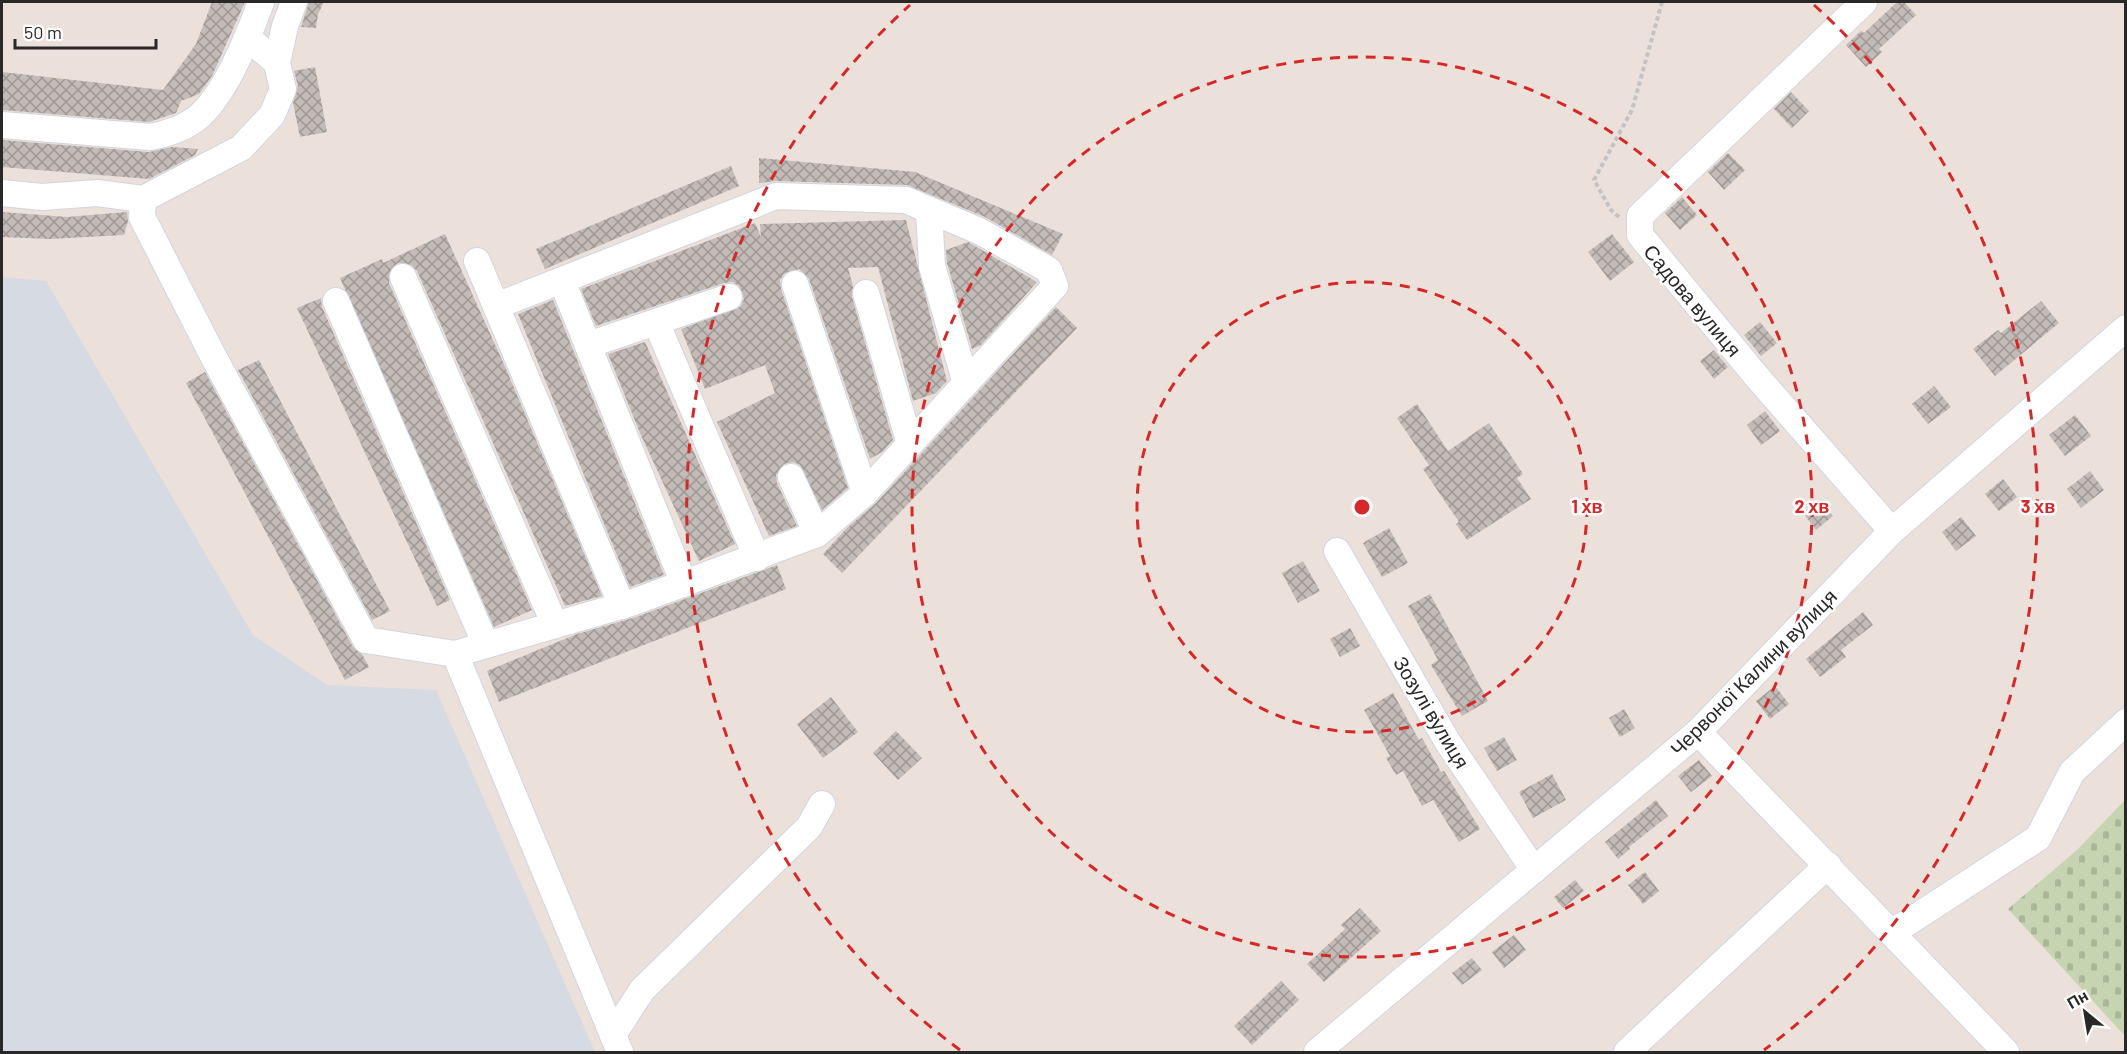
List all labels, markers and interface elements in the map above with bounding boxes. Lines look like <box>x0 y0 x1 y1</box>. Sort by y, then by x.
scale bar <box>15 12 156 50</box>
text: 50 m <box>24 21 62 43</box>
street label: Садова вулиця <box>1639 239 1747 361</box>
text: 1 хв <box>1571 495 1603 517</box>
text: 2 хв <box>1795 495 1829 517</box>
text: 3 хв <box>2021 495 2055 517</box>
centre of rings <box>1352 497 1372 517</box>
street label: Червоної Калини вулиця <box>1665 584 1841 760</box>
street label: Зозулі вулиця <box>1389 652 1475 772</box>
north arrow <box>2055 982 2115 1042</box>
text: Пн <box>2063 985 2091 1012</box>

